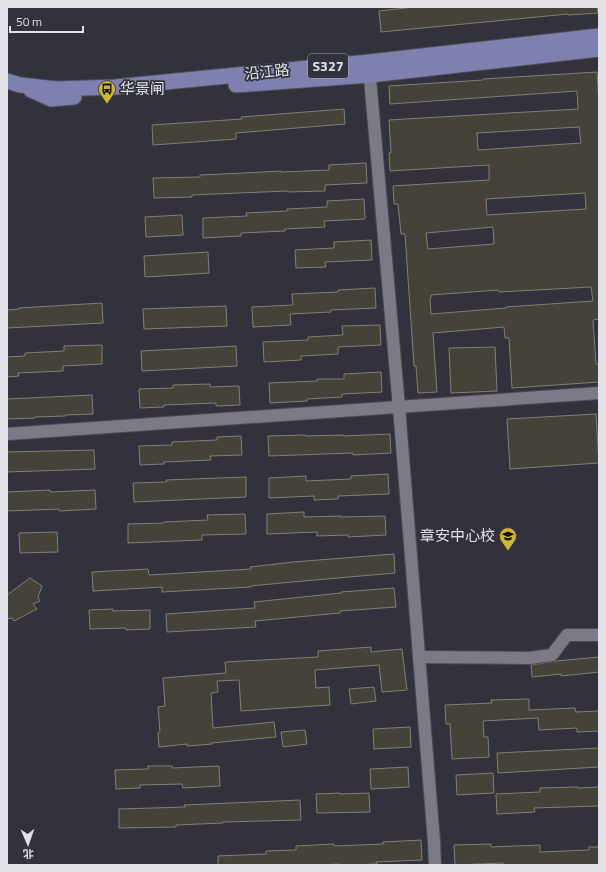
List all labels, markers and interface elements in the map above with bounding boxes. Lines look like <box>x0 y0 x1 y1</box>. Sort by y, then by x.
scale bar <box>10 8 83 34</box>
text: 50 m <box>16 12 42 31</box>
road number: S327 <box>308 54 348 78</box>
street label: 沿江路 <box>243 58 291 85</box>
place label: 华景闸 <box>120 77 165 100</box>
bus stop icon: 华景闸 <box>97 79 117 104</box>
place label: 章安中心校 <box>420 524 495 547</box>
school or university icon: 章安中心校 <box>498 526 518 551</box>
north arrow <box>8 824 48 864</box>
text: 北 <box>23 846 34 862</box>

